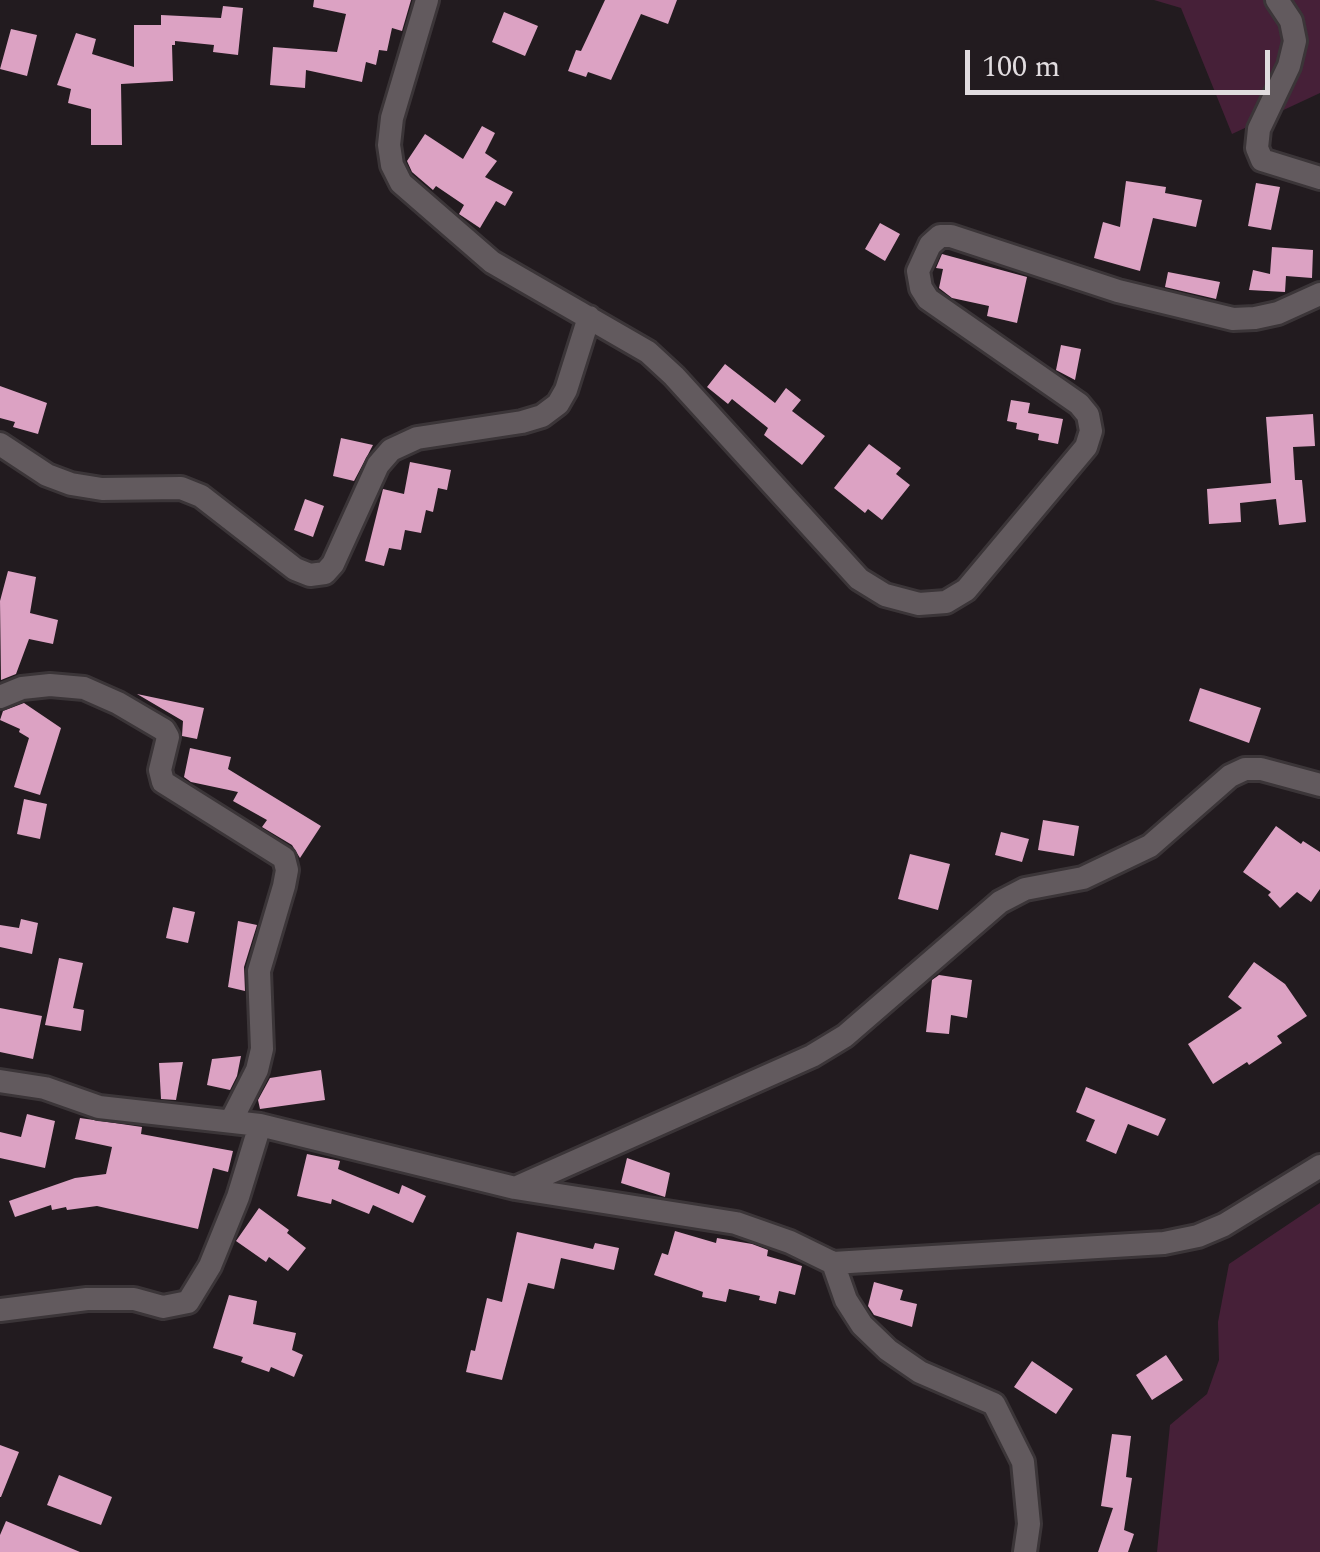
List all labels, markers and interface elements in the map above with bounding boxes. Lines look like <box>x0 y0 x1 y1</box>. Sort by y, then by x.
scale bar <box>970 30 1275 92</box>
text: 100 m <box>982 44 1060 90</box>

